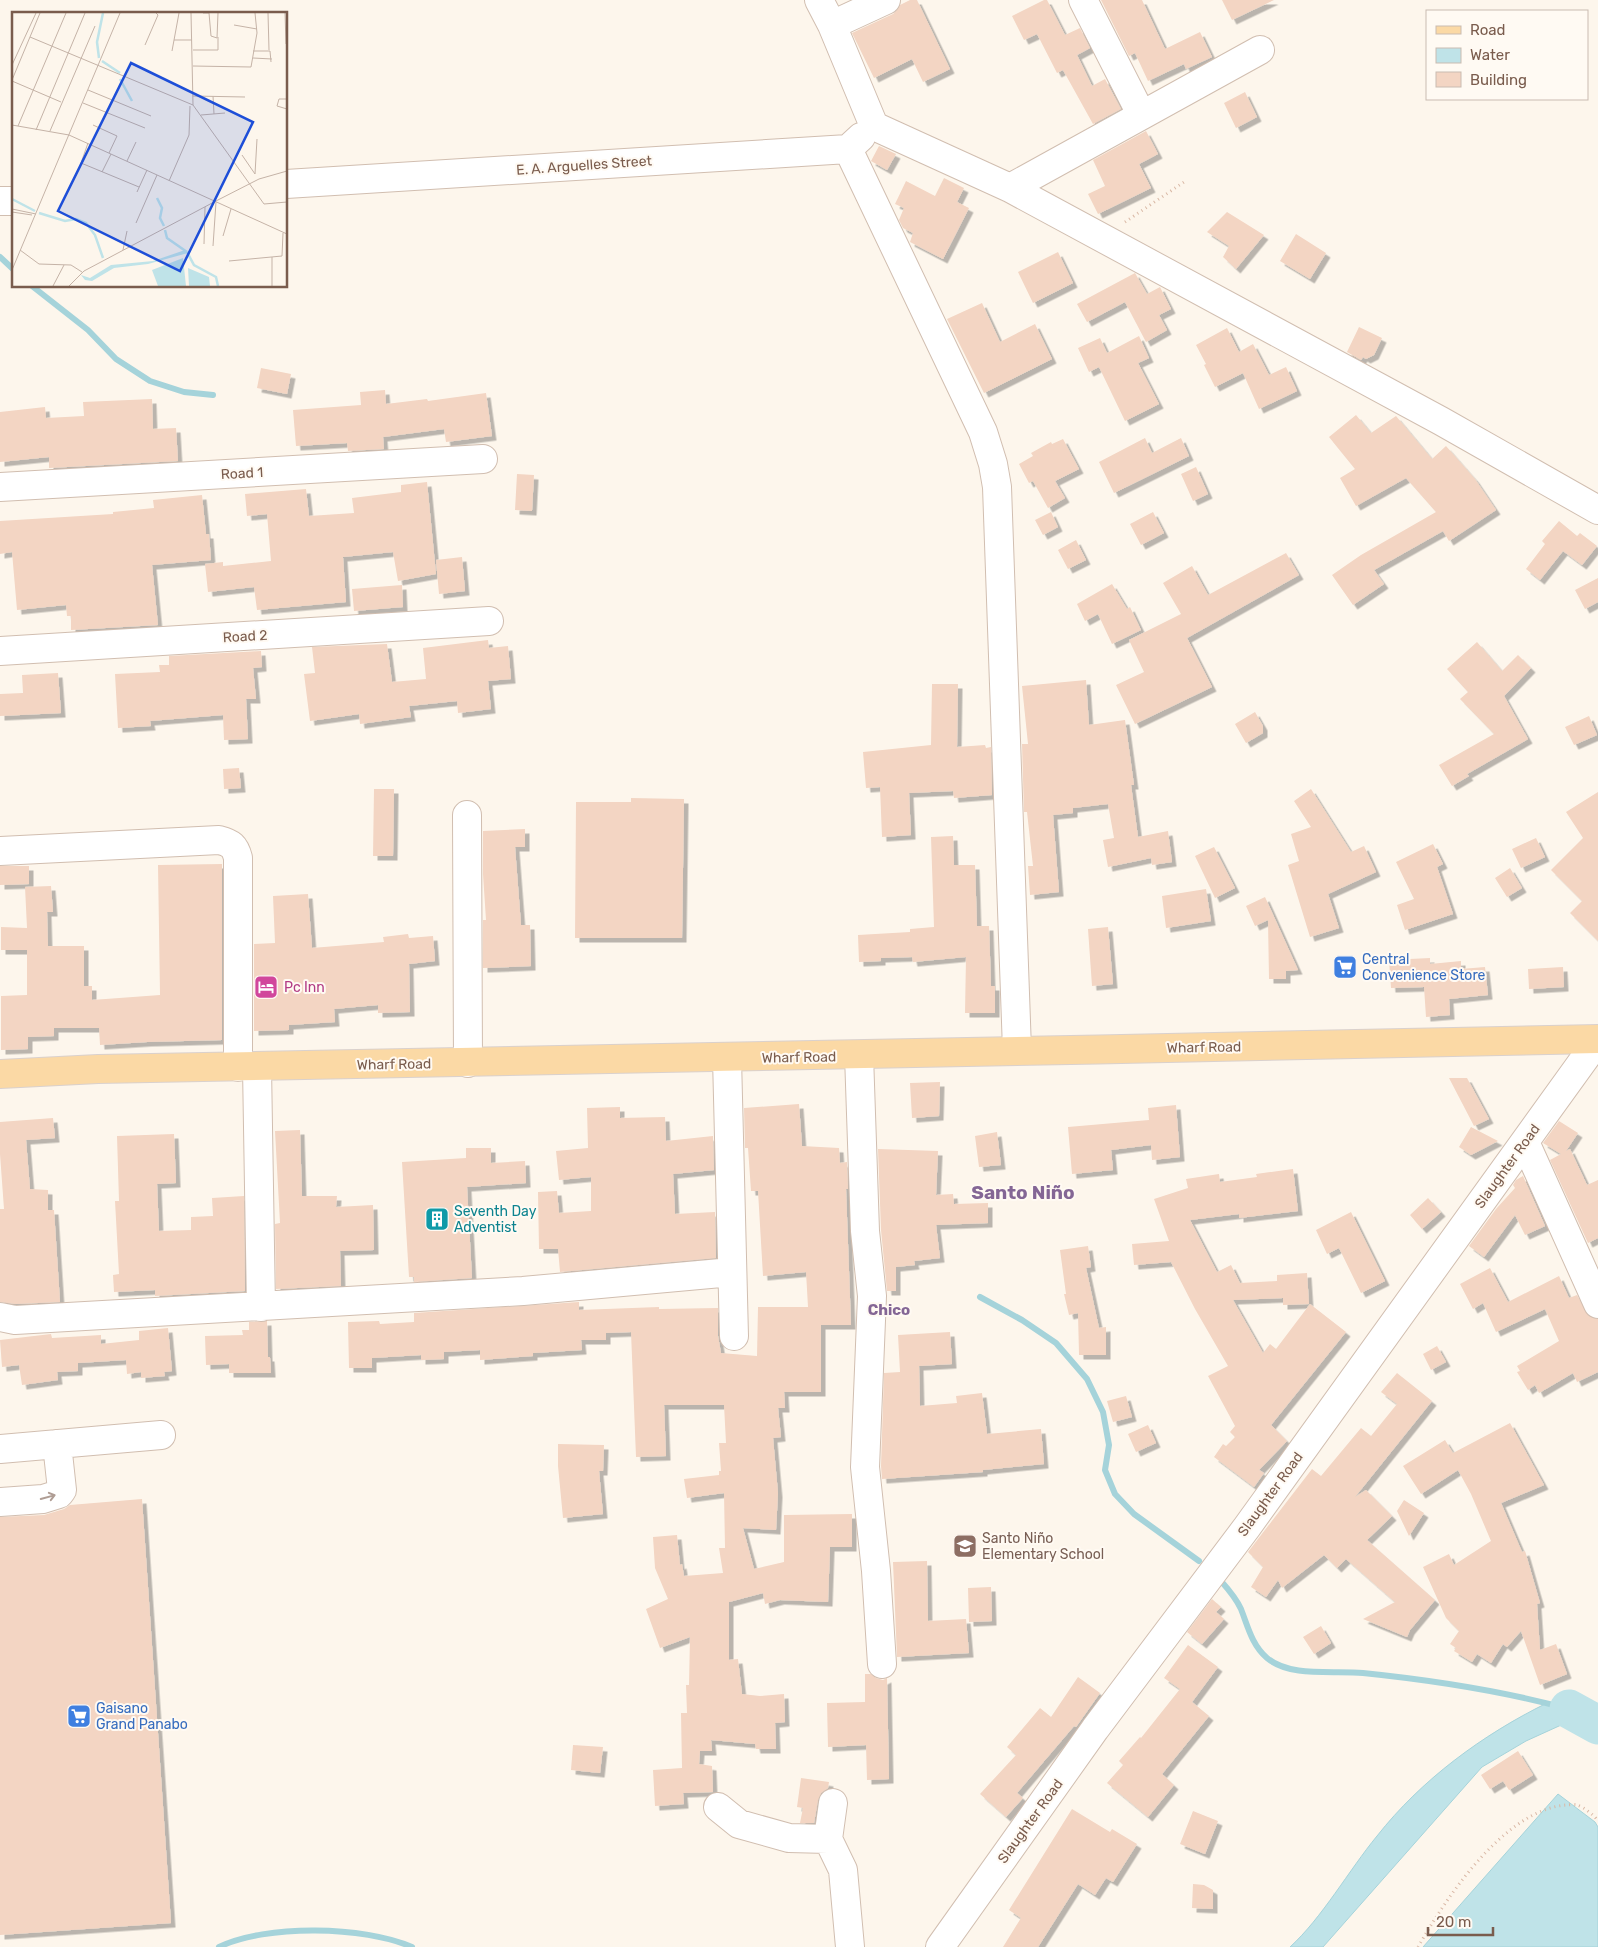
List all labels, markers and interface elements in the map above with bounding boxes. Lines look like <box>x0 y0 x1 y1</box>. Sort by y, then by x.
legend <box>1426 10 1588 100</box>
inset map <box>12 12 288 288</box>
text: Road <box>1470 21 1506 39</box>
text: Water <box>1470 46 1510 64</box>
text: Building <box>1470 71 1527 89</box>
street label: E. A. Arguelles Street <box>516 152 653 179</box>
street label: Road 1 <box>220 464 264 483</box>
street label: Road 2 <box>222 627 268 646</box>
place label: Central Convenience Store <box>1362 951 1486 984</box>
supermarket icon: Central Convenience Store <box>1332 954 1358 980</box>
hotel icon: Pc Inn <box>253 974 279 1000</box>
place label: Pc Inn <box>284 979 325 996</box>
street label: Wharf Road <box>1167 1038 1241 1057</box>
street label: Wharf Road <box>762 1048 836 1067</box>
street label: Wharf Road <box>357 1055 431 1074</box>
street label: Slaughter Road <box>1471 1121 1544 1212</box>
district label: Santo Niño <box>971 1181 1075 1204</box>
place label: Seventh Day Adventist <box>454 1203 537 1236</box>
building icon: Seventh Day Adventist <box>424 1206 450 1232</box>
district label: Chico <box>868 1301 910 1319</box>
street label: Slaughter Road <box>1234 1449 1307 1540</box>
one-way arrow <box>40 1492 56 1502</box>
place label: Santo Niño Elementary School <box>982 1530 1104 1563</box>
school or university icon: Santo Niño Elementary School <box>952 1533 978 1559</box>
place label: Gaisano Grand Panabo <box>96 1700 188 1733</box>
supermarket icon: Gaisano Grand Panabo <box>66 1703 92 1729</box>
street label: Slaughter Road <box>994 1776 1067 1867</box>
scale bar <box>1428 1904 1493 1936</box>
text: 20 m <box>1436 1913 1471 1931</box>

